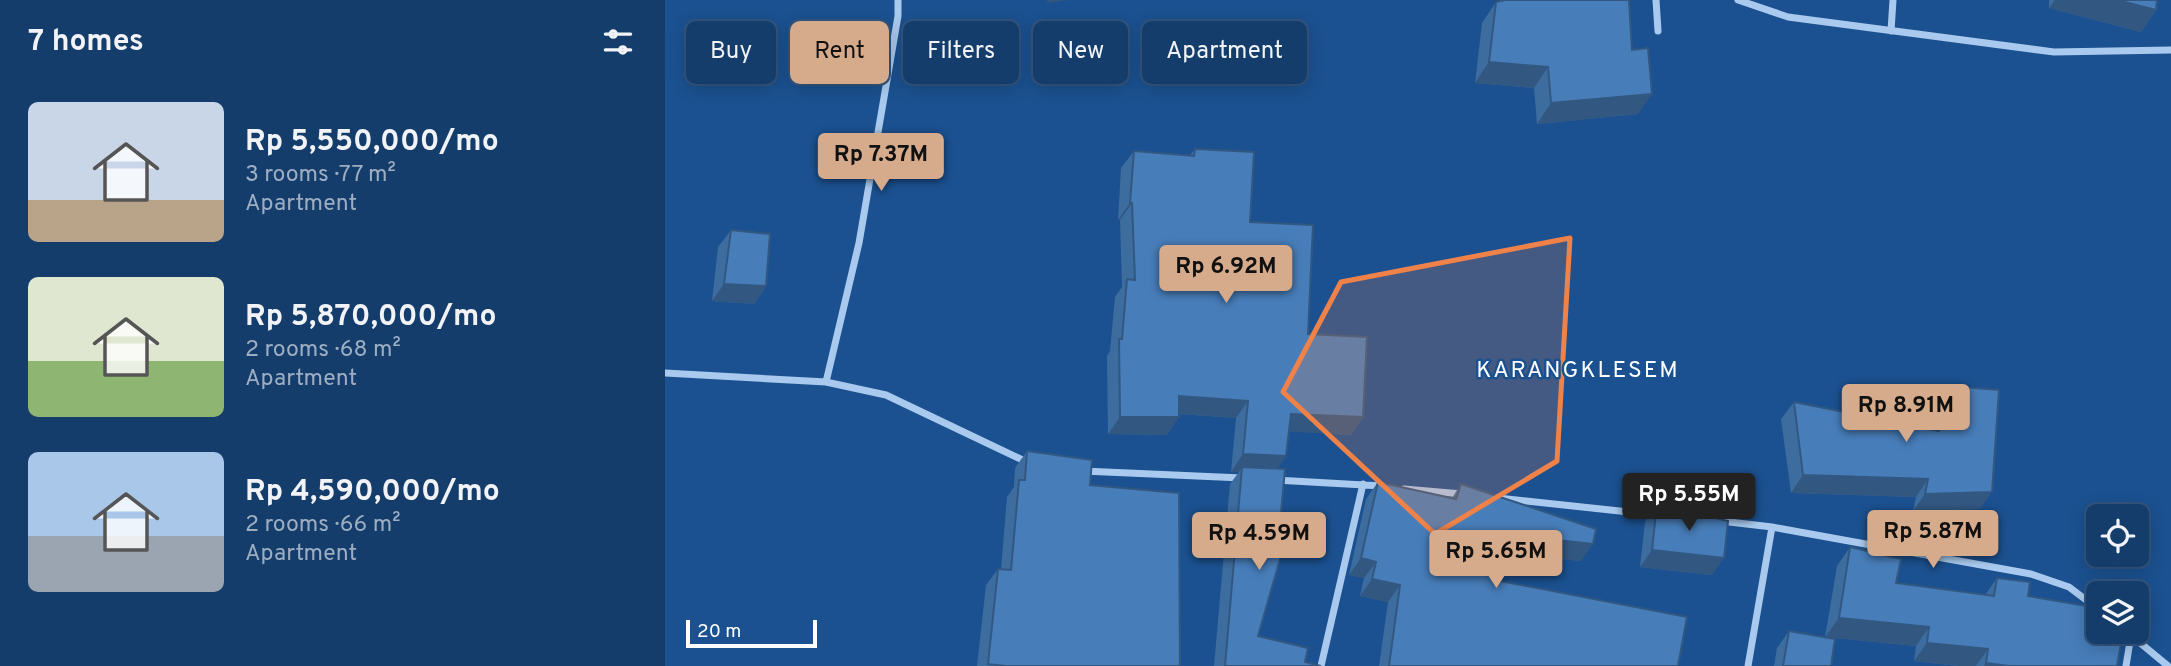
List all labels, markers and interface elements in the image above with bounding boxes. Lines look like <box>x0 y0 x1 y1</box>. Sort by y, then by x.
chip: Buy <box>686 21 776 84</box>
chip: Rent <box>790 21 889 84</box>
chip: Filters <box>903 21 1019 84</box>
chip: New <box>1033 21 1128 84</box>
chip: Apartment <box>1142 21 1307 84</box>
icon: filters <box>599 23 637 61</box>
text: 7 homes <box>28 24 144 61</box>
text: Rp 5,550,000/mo <box>245 124 499 161</box>
icon: home <box>84 130 168 214</box>
pin: Rp 7.37M <box>809 134 953 193</box>
text: Rp 7.37M <box>834 141 928 170</box>
text: 3 rooms · 77 m² <box>245 161 396 190</box>
text: Apartment <box>245 190 357 219</box>
pin: Rp 6.92M <box>1154 246 1298 305</box>
text: Rp 6.92M <box>1175 253 1277 282</box>
text: Rp 5,870,000/mo <box>245 299 496 336</box>
icon: home <box>84 305 168 389</box>
text: 2 rooms · 68 m² <box>245 336 401 365</box>
district label: KARANGKLESEM <box>1476 357 1680 386</box>
text: Apartment <box>245 365 357 394</box>
pin: Rp 8.91M <box>1834 384 1978 444</box>
text: Rp 8.91M <box>1858 392 1954 421</box>
text: Rp 4,590,000/mo <box>245 474 500 511</box>
pin: Rp 5.55M <box>1617 474 1761 533</box>
icon: home <box>84 480 168 564</box>
text: Rp 5.55M <box>1638 481 1740 510</box>
map controls <box>2086 504 2149 644</box>
button: locate <box>2086 504 2149 567</box>
pin: Rp 5.87M <box>1861 510 2005 570</box>
text: 2 rooms · 66 m² <box>245 511 401 540</box>
pin: Rp 4.59M <box>1187 512 1331 572</box>
text: Rp 5.87M <box>1883 518 1983 547</box>
text: Rp 4.59M <box>1208 520 1310 549</box>
pin: Rp 5.65M <box>1424 530 1568 590</box>
text: Rp 5.65M <box>1445 538 1547 567</box>
text: Apartment <box>245 540 357 569</box>
button: layers <box>2086 581 2149 644</box>
scale bar <box>686 617 817 649</box>
text: 20 m <box>697 620 741 644</box>

